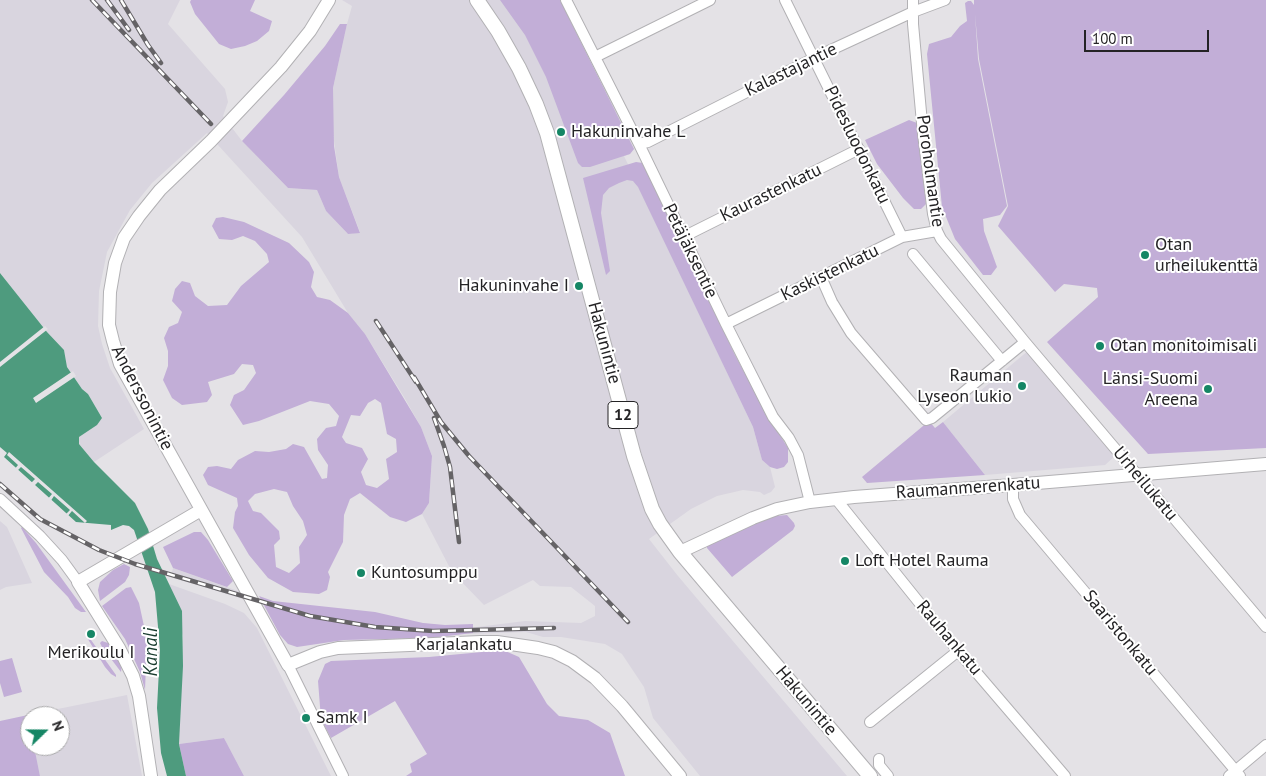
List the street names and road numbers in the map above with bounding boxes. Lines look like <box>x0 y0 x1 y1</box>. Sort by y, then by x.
street label: Kalastajantie <box>741 38 841 102</box>
street label: Pidesluodonkatu <box>819 83 895 207</box>
street label: Poroholmantie <box>911 114 949 228</box>
street label: Kaurastenkatu <box>717 159 825 227</box>
street label: Petäjäksentie <box>658 200 722 302</box>
street label: Kaskistenkatu <box>778 240 882 306</box>
street label: Hakunintie <box>583 300 625 386</box>
street label: Anderssonintie <box>106 342 178 454</box>
road number: 12 <box>608 402 638 428</box>
street label: Urheilukatu <box>1108 443 1182 525</box>
street label: Raumanmerenkatu <box>895 472 1041 504</box>
street label: Saaristonkatu <box>1078 586 1162 680</box>
street label: Rauhankatu <box>911 596 987 680</box>
street label: Karjalankatu <box>416 634 512 656</box>
street label: Hakunintie <box>771 662 841 740</box>

